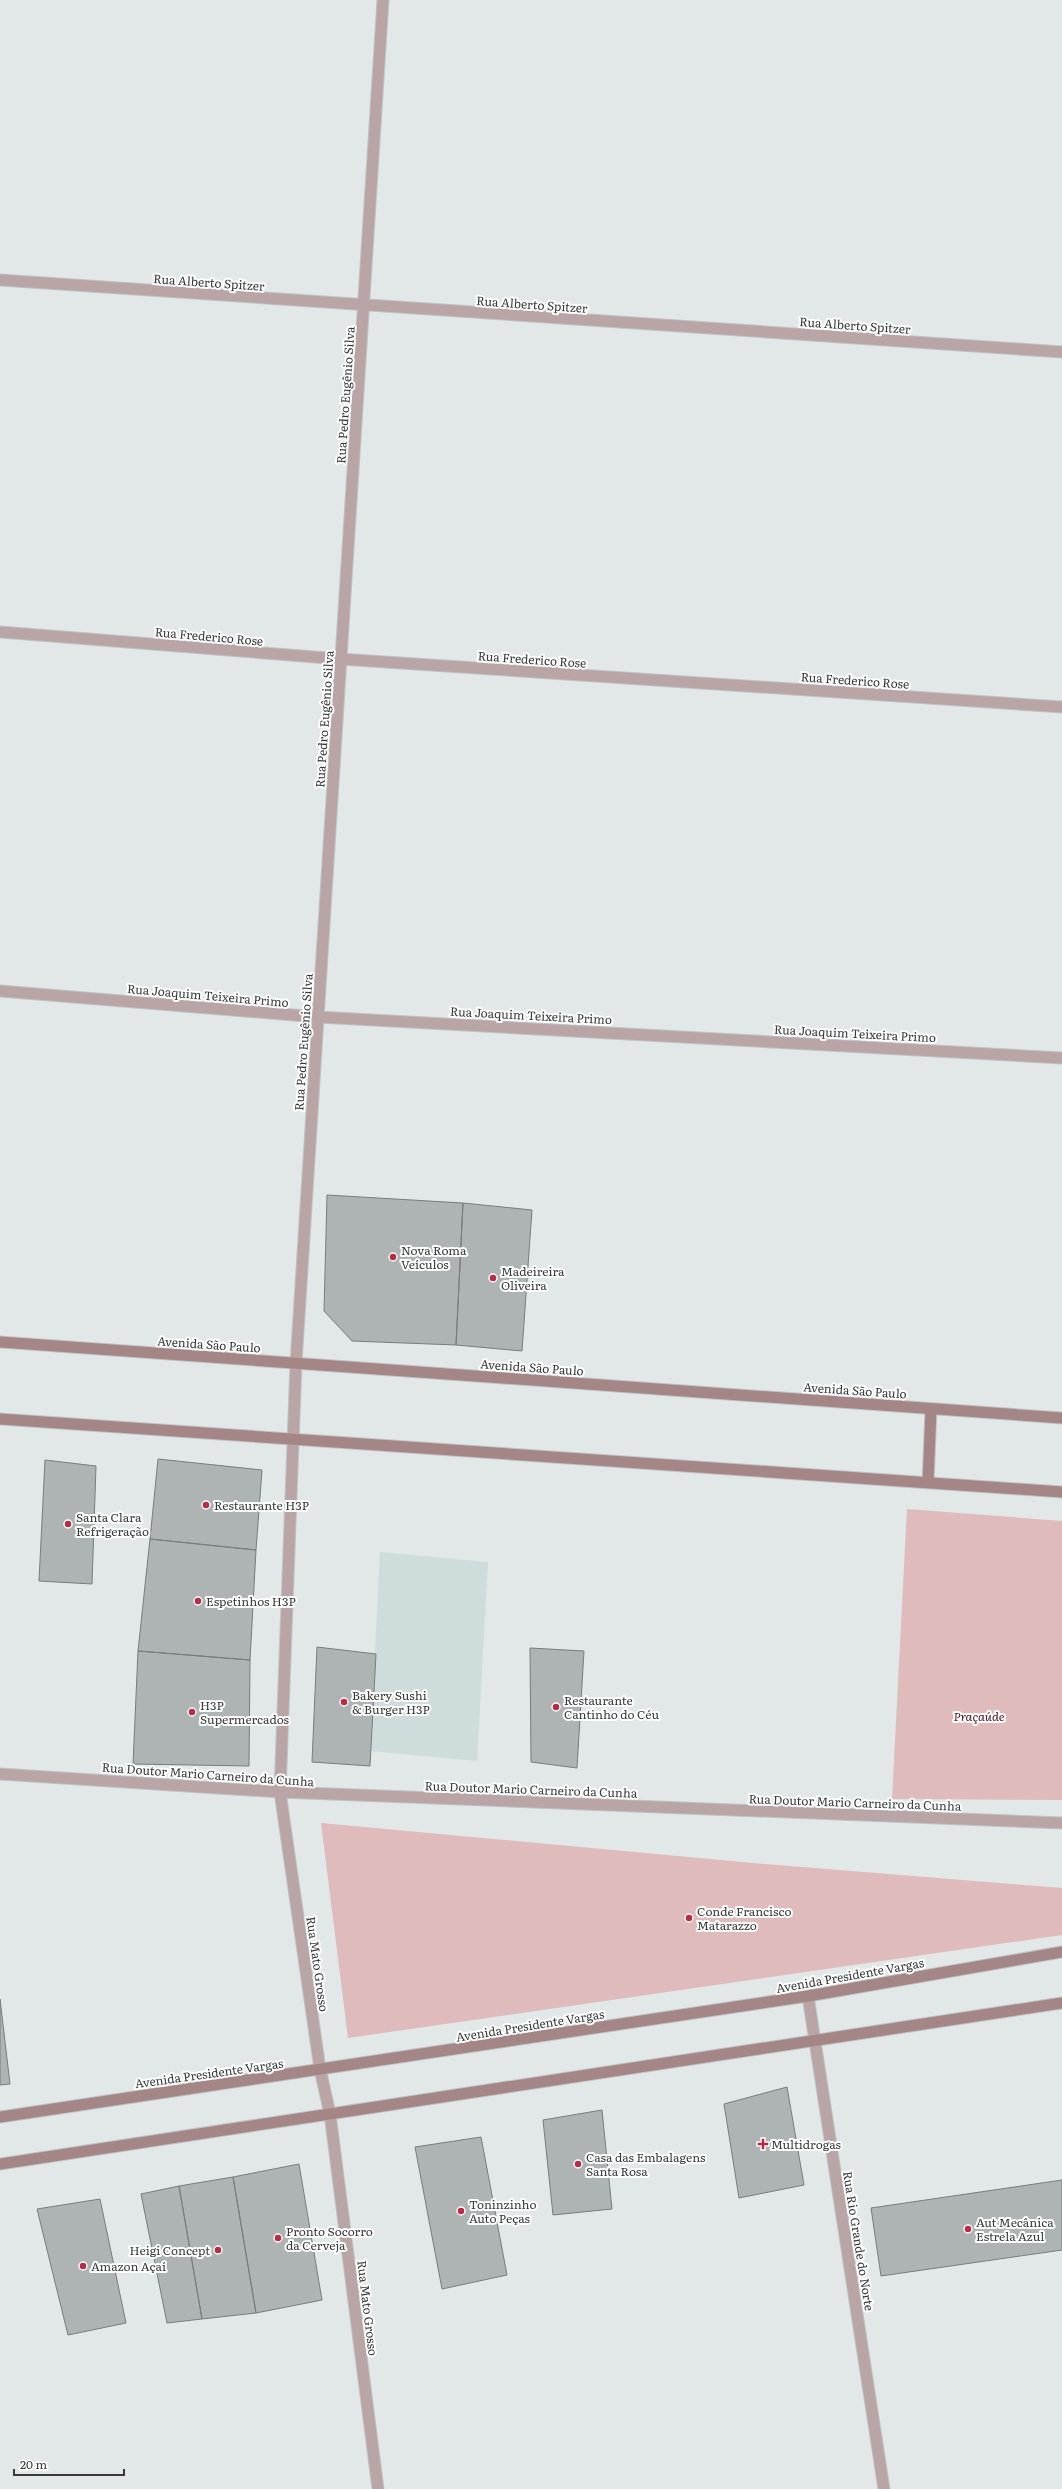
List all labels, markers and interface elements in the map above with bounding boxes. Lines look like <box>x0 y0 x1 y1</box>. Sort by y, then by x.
street label: Rua Alberto Spitzer <box>153 269 266 295</box>
street label: Rua Alberto Spitzer <box>476 291 589 317</box>
street label: Rua Alberto Spitzer <box>799 312 912 338</box>
street label: Rua Pedro Eugênio Silva <box>331 325 359 464</box>
street label: Rua Frederico Rose <box>154 622 264 650</box>
street label: Rua Frederico Rose <box>477 646 587 672</box>
street label: Rua Pedro Eugênio Silva <box>310 649 338 788</box>
street label: Rua Frederico Rose <box>800 667 910 693</box>
street label: Rua Pedro Eugênio Silva <box>289 972 317 1111</box>
street label: Rua Joaquim Teixeira Primo <box>126 979 290 1011</box>
street label: Rua Joaquim Teixeira Primo <box>450 1002 612 1028</box>
street label: Rua Joaquim Teixeira Primo <box>774 1020 936 1046</box>
place label: Nova Roma Veículos <box>401 1241 467 1273</box>
marker: Nova Roma Veículos <box>388 1252 398 1262</box>
place label: Madeireira Oliveira <box>501 1262 565 1294</box>
marker: Madeireira Oliveira <box>488 1273 498 1283</box>
street label: Avenida São Paulo <box>157 1331 261 1357</box>
street label: Avenida São Paulo <box>480 1354 584 1380</box>
street label: Avenida São Paulo <box>803 1377 907 1403</box>
place label: Restaurante H3P <box>214 1496 309 1514</box>
marker: Restaurante H3P <box>201 1500 211 1510</box>
place label: Santa Clara Refrigeração <box>76 1508 149 1540</box>
marker: Santa Clara Refrigeração <box>63 1519 73 1529</box>
place label: Espetinhos H3P <box>206 1592 296 1610</box>
marker: Espetinhos H3P <box>193 1596 203 1606</box>
place label: Bakery Sushi & Burger H3P <box>352 1686 430 1718</box>
place label: Restaurante Cantinho do Céu <box>564 1691 660 1723</box>
place label: H3P Supermercados <box>200 1696 290 1728</box>
marker: Bakery Sushi & Burger H3P <box>339 1697 349 1707</box>
marker: Restaurante Cantinho do Céu <box>551 1702 561 1712</box>
marker: H3P Supermercados <box>187 1707 197 1717</box>
park label: Praçaúde <box>954 1707 1005 1725</box>
street label: Rua Doutor Mario Carneiro da Cunha <box>101 1758 315 1790</box>
street label: Rua Doutor Mario Carneiro da Cunha <box>424 1776 638 1802</box>
street label: Rua Doutor Mario Carneiro da Cunha <box>748 1789 962 1815</box>
place label: Conde Francisco Matarazzo <box>697 1902 791 1934</box>
marker: Conde Francisco Matarazzo <box>684 1913 694 1923</box>
street label: Rua Mato Grosso <box>302 1915 334 2013</box>
street label: Avenida Presidente Vargas <box>775 1953 926 1997</box>
street label: Avenida Presidente Vargas <box>455 2004 606 2046</box>
street label: Avenida Presidente Vargas <box>134 2054 285 2092</box>
place label: Multidrogas <box>771 2135 842 2153</box>
marker: Multidrogas <box>758 2139 768 2149</box>
place label: Casa das Embalagens Santa Rosa <box>586 2148 706 2180</box>
marker: Casa das Embalagens Santa Rosa <box>573 2159 583 2169</box>
street label: Rua Rio Grande do Norte <box>839 2170 879 2312</box>
place label: Toninzinho Auto Peças <box>469 2195 537 2227</box>
marker: Toninzinho Auto Peças <box>456 2206 466 2216</box>
place label: Aut Mecânica Estrela Azul <box>976 2213 1054 2245</box>
place label: Pronto Socorro da Cerveja <box>286 2222 373 2254</box>
marker: Aut Mecânica Estrela Azul <box>963 2224 973 2234</box>
marker: Pronto Socorro da Cerveja <box>273 2233 283 2243</box>
place label: Heigi Concept <box>129 2241 210 2259</box>
marker: Heigi Concept <box>213 2245 223 2255</box>
place label: Amazon Açaí <box>91 2257 166 2275</box>
street label: Rua Mato Grosso <box>353 2259 383 2357</box>
marker: Amazon Açaí <box>78 2261 88 2271</box>
scale bar <box>14 2451 124 2477</box>
text: 20 m <box>20 2455 47 2473</box>

